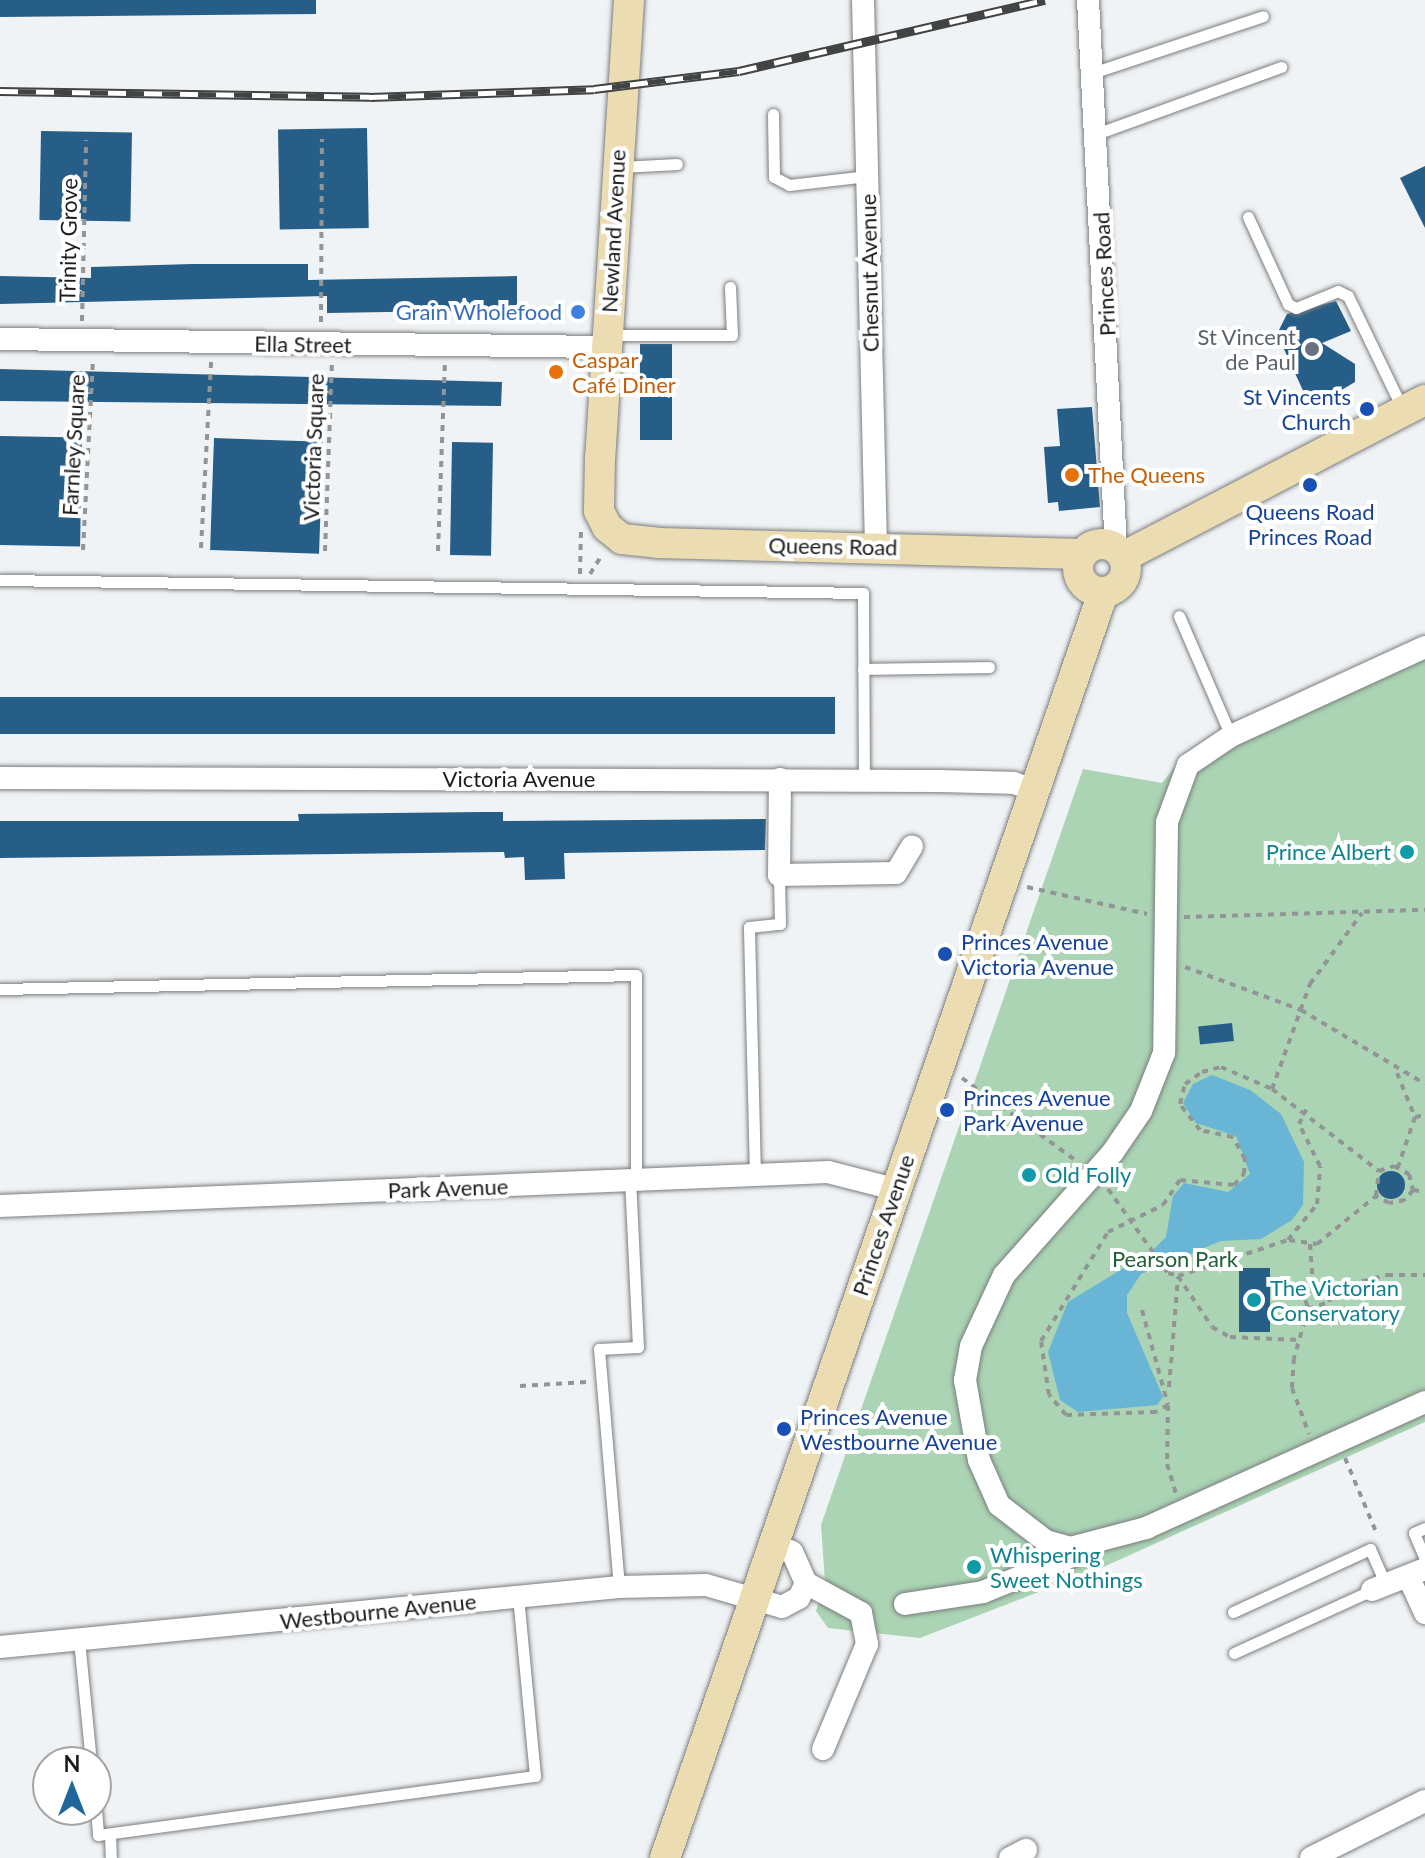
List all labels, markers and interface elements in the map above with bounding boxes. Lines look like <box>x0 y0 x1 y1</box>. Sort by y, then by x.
street label: Newland Avenue <box>596 148 630 314</box>
street label: Trinity Grove <box>54 178 82 302</box>
street label: Chesnut Avenue <box>854 193 884 353</box>
street label: Princes Road <box>1088 211 1120 337</box>
place label: Grain Wholefood <box>395 299 562 325</box>
marker: Grain Wholefood <box>569 303 587 321</box>
place label: St Vincent de Paul <box>1197 323 1296 374</box>
street label: Ella Street <box>254 330 352 358</box>
marker: St Vincent de Paul <box>1303 340 1321 358</box>
place label: Caspar Café Diner <box>572 346 676 398</box>
marker: Caspar Café Diner <box>547 363 565 381</box>
street label: Farnley Square <box>56 373 90 517</box>
street label: Victoria Square <box>297 373 329 521</box>
place label: St Vincents Church <box>1242 383 1351 434</box>
marker: St Vincents Church <box>1358 400 1376 418</box>
place label: The Queens <box>1088 462 1205 488</box>
marker: The Queens <box>1063 466 1081 484</box>
marker: Queens Road Princes Road <box>1301 476 1319 494</box>
place label: Queens Road Princes Road <box>1245 498 1375 550</box>
street label: Queens Road <box>768 532 898 560</box>
street label: Victoria Avenue <box>442 766 596 792</box>
place label: Prince Albert <box>1265 839 1391 865</box>
marker: Prince Albert <box>1398 843 1416 861</box>
place label: Princes Avenue Victoria Avenue <box>961 928 1115 980</box>
marker: Princes Avenue Victoria Avenue <box>936 945 954 963</box>
place label: Princes Avenue Park Avenue <box>963 1084 1111 1136</box>
marker: Princes Avenue Park Avenue <box>938 1101 956 1119</box>
street label: Princes Avenue <box>846 1151 920 1299</box>
place label: Old Folly <box>1045 1162 1131 1188</box>
marker: Old Folly <box>1020 1166 1038 1184</box>
street label: Park Avenue <box>387 1173 509 1203</box>
park label: Pearson Park <box>1112 1246 1238 1272</box>
place label: The Victorian Conservatory <box>1270 1274 1400 1326</box>
marker: The Victorian Conservatory <box>1245 1291 1263 1309</box>
place label: Princes Avenue Westbourne Avenue <box>800 1403 998 1454</box>
marker: Princes Avenue Westbourne Avenue <box>775 1420 793 1438</box>
place label: Whispering Sweet Nothings <box>990 1541 1143 1592</box>
marker: Whispering Sweet Nothings <box>965 1558 983 1576</box>
street label: Westbourne Avenue <box>278 1588 478 1634</box>
north arrow <box>32 1746 112 1826</box>
text: N <box>64 1750 80 1777</box>

